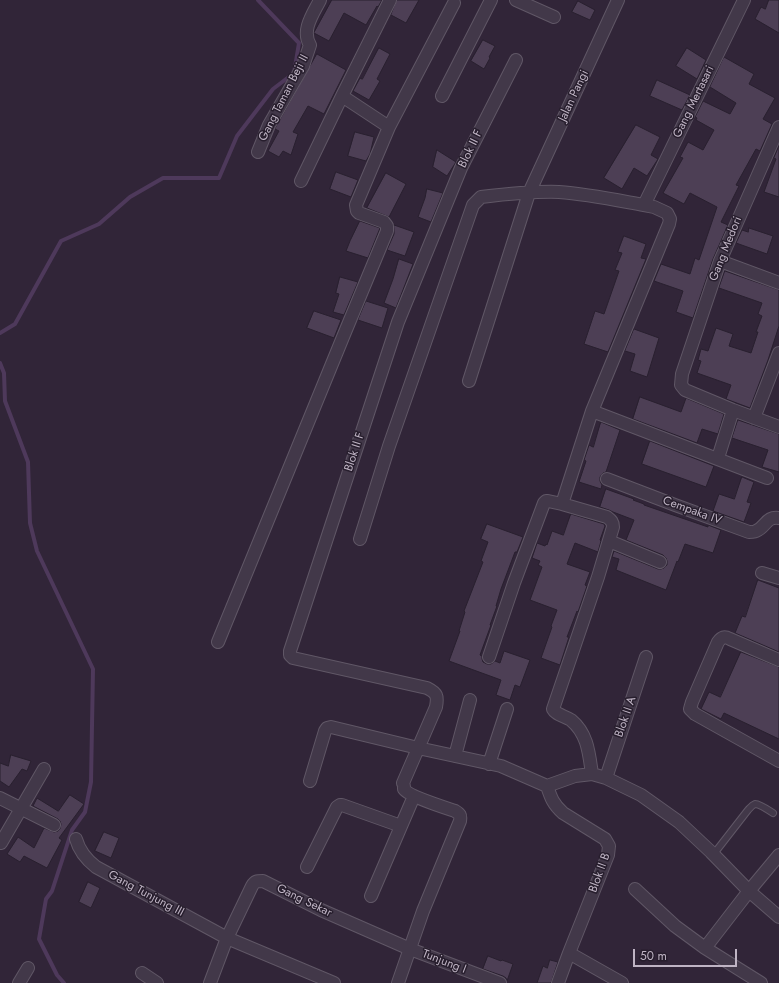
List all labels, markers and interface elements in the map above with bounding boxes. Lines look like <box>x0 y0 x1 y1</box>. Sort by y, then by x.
street label: Gang Taman Beji II <box>256 52 312 144</box>
street label: Gang Mertasari <box>670 64 718 140</box>
street label: Jalan Pangi <box>556 68 592 124</box>
street label: Blok II F <box>456 128 486 170</box>
street label: Gang Medori <box>707 215 745 283</box>
street label: Blok II F <box>342 431 368 473</box>
street label: Cempaka IV <box>660 494 724 528</box>
street label: Blok II A <box>612 695 640 739</box>
street label: Blok II B <box>586 851 614 895</box>
street label: Gang Tunjung III <box>106 868 186 920</box>
street label: Gang Sekar <box>274 881 334 921</box>
scale bar <box>635 941 739 967</box>
street label: Tunjung I <box>420 947 468 977</box>
text: 50 m <box>640 947 667 965</box>

